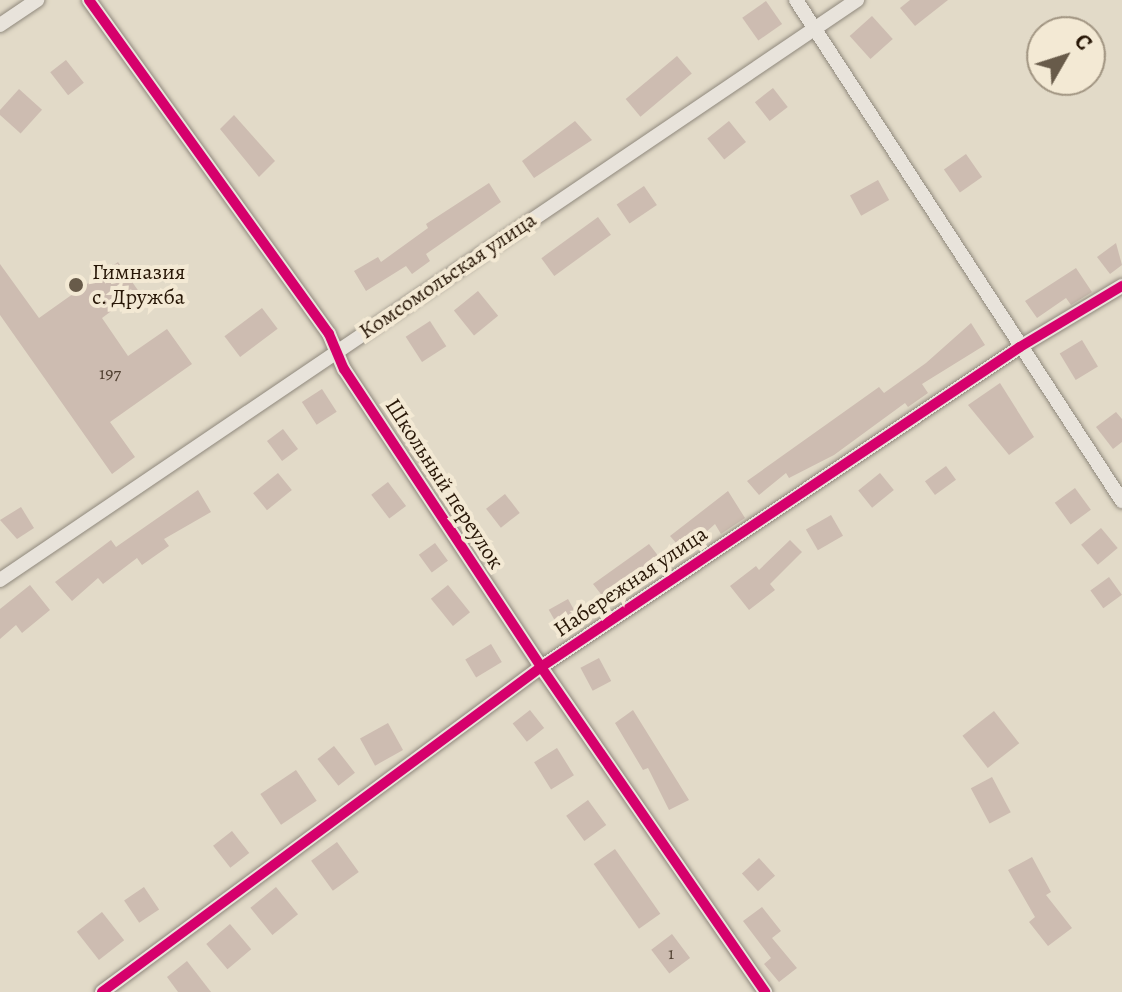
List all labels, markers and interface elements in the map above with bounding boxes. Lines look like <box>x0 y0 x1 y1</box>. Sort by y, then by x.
north arrow <box>1026 16 1106 96</box>
text: С <box>1067 27 1099 57</box>
street label: Комсомольская улица <box>354 207 542 345</box>
place label: Гимназия с. Дружба <box>92 259 185 310</box>
marker: Гимназия с. Дружба <box>67 276 85 294</box>
house number: 197 <box>99 362 121 384</box>
street label: Школьный переулок <box>379 394 509 574</box>
street label: Набережная улица <box>549 521 713 643</box>
house number: 1 <box>668 942 674 964</box>

